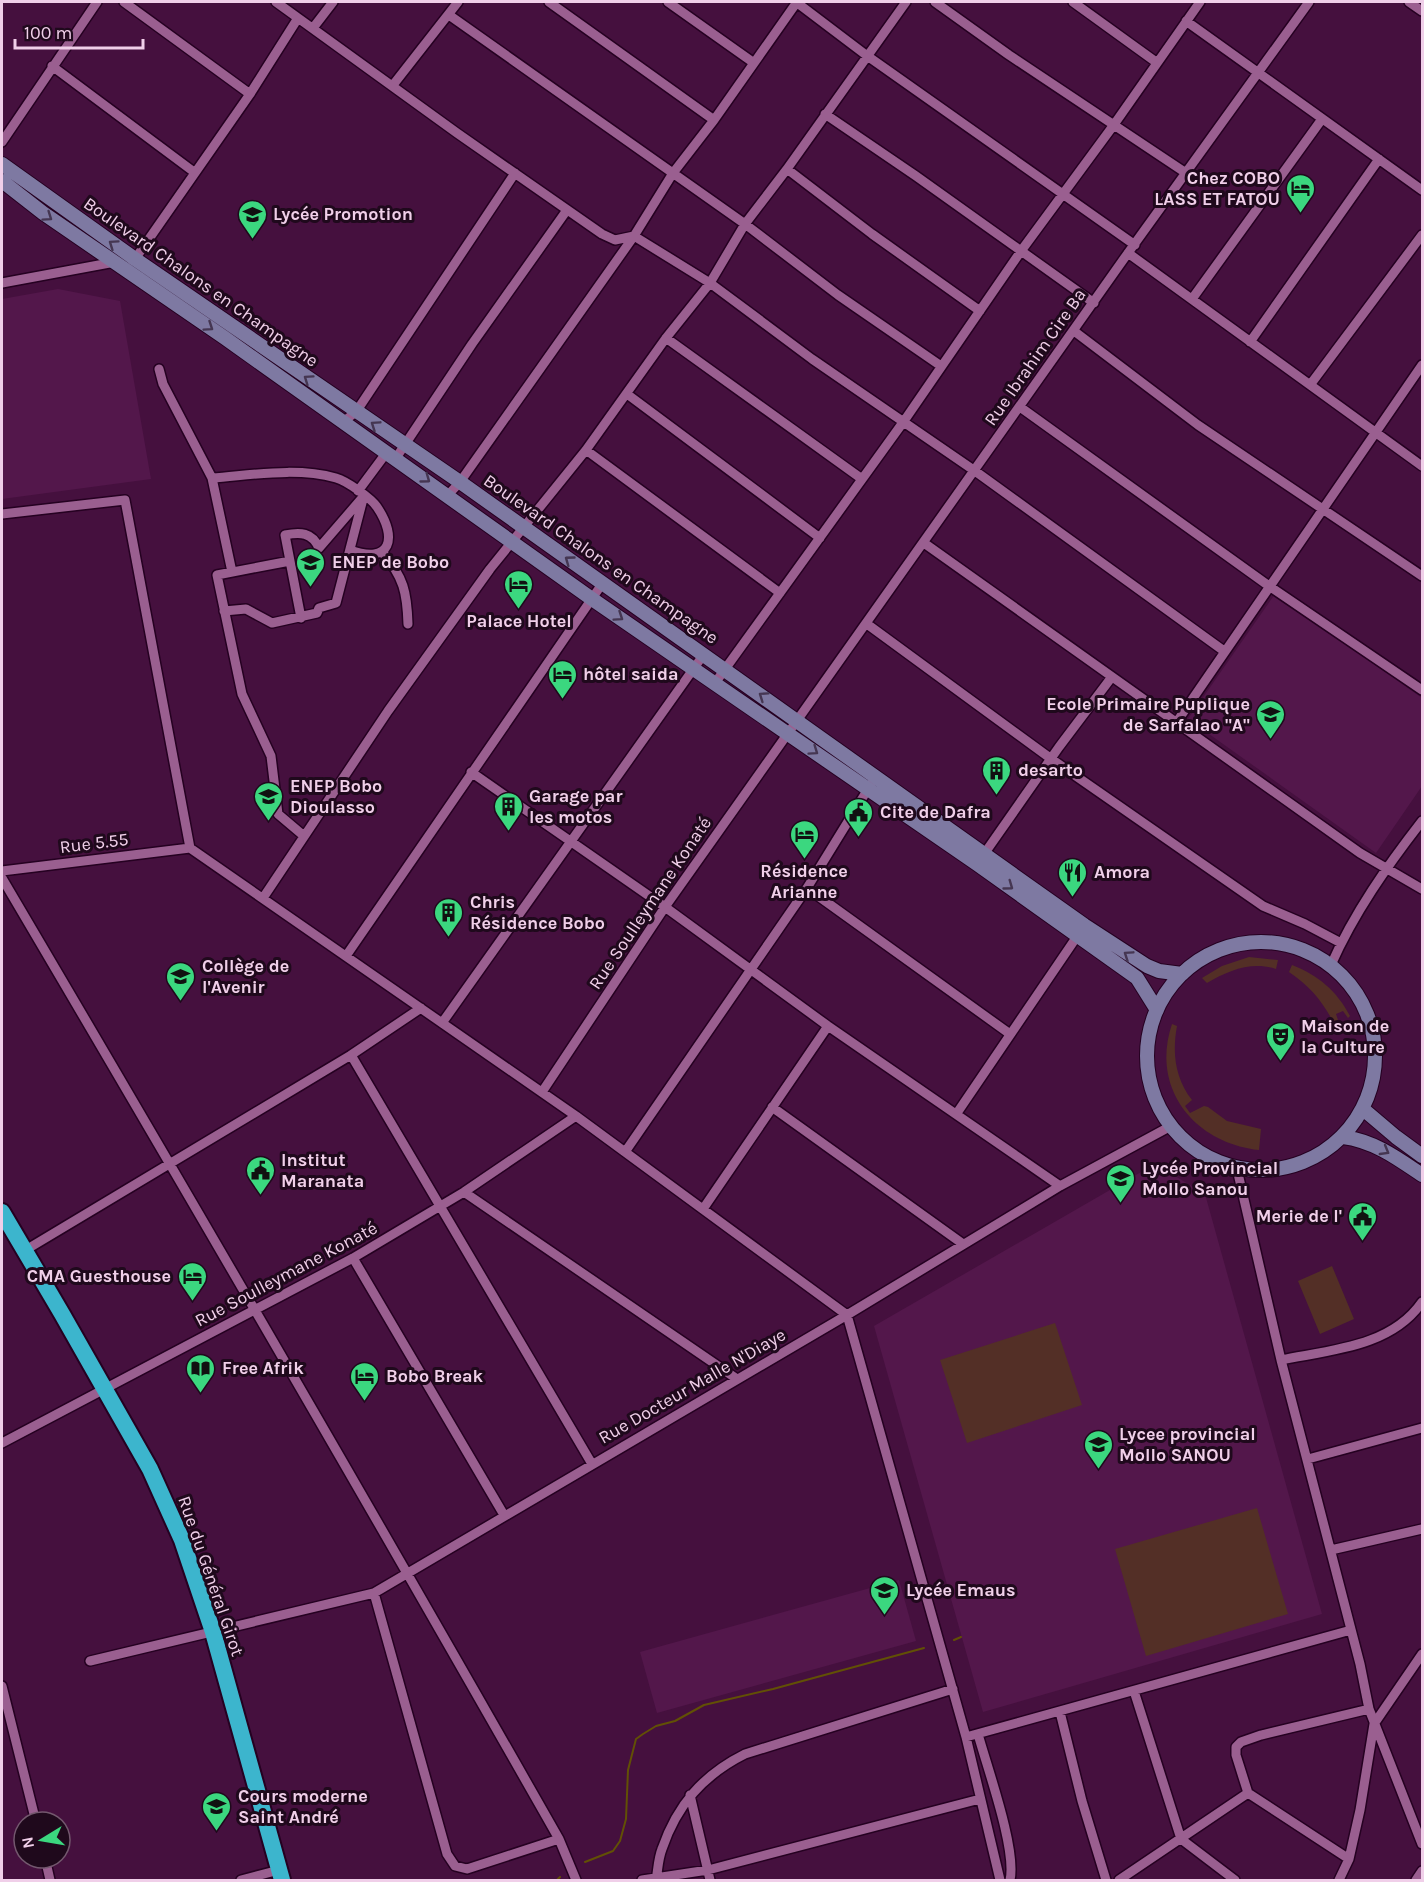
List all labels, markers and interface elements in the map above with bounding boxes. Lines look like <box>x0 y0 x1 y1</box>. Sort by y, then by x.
scale bar <box>15 12 142 50</box>
text: 100 m <box>24 22 72 44</box>
place label: Chez COBO LASS ET FATOU <box>1154 167 1280 210</box>
hotel icon: Chez COBO LASS ET FATOU <box>1285 172 1317 214</box>
street label: Boulevard Chalons en Champagne <box>79 192 323 372</box>
school or university icon: Lycée Promotion <box>236 198 268 240</box>
place label: Lycée Promotion <box>273 203 413 225</box>
one-way arrow <box>42 210 53 221</box>
one-way arrow <box>109 240 120 251</box>
street label: Rue Ibrahim Cire Ba <box>979 284 1091 430</box>
one-way arrow <box>202 320 213 331</box>
one-way arrow <box>303 375 314 386</box>
one-way arrow <box>370 421 381 432</box>
street label: Boulevard Chalons en Champagne <box>479 469 723 649</box>
one-way arrow <box>419 472 430 483</box>
school or university icon: ENEP de Bobo <box>295 546 327 588</box>
place label: ENEP de Bobo <box>332 551 449 573</box>
one-way arrow <box>565 556 576 567</box>
hotel icon: Palace Hotel <box>503 568 535 610</box>
place label: Palace Hotel <box>466 610 572 632</box>
one-way arrow <box>612 610 623 621</box>
hotel icon: hôtel saida <box>546 658 578 700</box>
place label: hôtel saida <box>583 663 679 685</box>
one-way arrow <box>759 692 770 703</box>
place label: Ecole Primaire Puplique de Sarfalao "A" <box>1046 693 1250 736</box>
school or university icon: Ecole Primaire Puplique de Sarfalao "A" <box>1255 698 1287 740</box>
one-way arrow <box>807 744 818 755</box>
building icon: desarto <box>981 754 1013 796</box>
place label: desarto <box>1018 759 1083 781</box>
place label: ENEP Bobo Dioulasso <box>290 775 382 818</box>
school or university icon: ENEP Bobo Dioulasso <box>253 780 285 822</box>
place label: Garage par les motos <box>529 785 622 828</box>
building icon: Garage par les motos <box>492 790 524 832</box>
public building icon: Cite de Dafra <box>843 796 875 838</box>
place label: Cite de Dafra <box>880 801 991 823</box>
street label: Rue Soulleymane Konaté <box>584 813 716 993</box>
hotel icon: Résidence Arianne <box>788 818 820 860</box>
street label: Rue 5.55 <box>58 828 130 858</box>
restaurant icon: Amora <box>1057 856 1089 898</box>
place label: Résidence Arianne <box>760 860 848 903</box>
place label: Amora <box>1094 861 1150 883</box>
one-way arrow <box>1002 879 1013 890</box>
place label: Chris Résidence Bobo <box>470 891 605 934</box>
building icon: Chris Résidence Bobo <box>433 896 465 938</box>
one-way arrow <box>1124 950 1134 962</box>
place label: Collège de l'Avenir <box>202 955 289 998</box>
school or university icon: Collège de l'Avenir <box>165 960 197 1002</box>
place label: Maison de la Culture <box>1301 1015 1389 1058</box>
theatre icon: Maison de la Culture <box>1264 1020 1296 1062</box>
one-way arrow <box>1379 1144 1389 1155</box>
place label: Institut Maranata <box>281 1149 364 1192</box>
public building icon: Institut Maranata <box>244 1154 276 1196</box>
place label: Lycée Provincial Mollo Sanou <box>1142 1157 1278 1200</box>
school or university icon: Lycée Provincial Mollo Sanou <box>1105 1162 1137 1204</box>
public building icon: Merie de l' <box>1347 1200 1379 1242</box>
place label: Merie de l' <box>1256 1205 1342 1227</box>
street label: Rue Soulleymane Konaté <box>191 1217 381 1331</box>
hotel icon: CMA Guesthouse <box>176 1260 208 1302</box>
place label: CMA Guesthouse <box>27 1265 171 1287</box>
street label: Rue Docteur Malle N'Diaye <box>595 1323 789 1449</box>
library icon: Free Afrik <box>185 1352 217 1394</box>
place label: Free Afrik <box>222 1357 304 1379</box>
hotel icon: Bobo Break <box>349 1360 381 1402</box>
place label: Bobo Break <box>386 1365 483 1387</box>
place label: Lycee provincial Mollo SANOU <box>1119 1423 1256 1466</box>
school or university icon: Lycee provincial Mollo SANOU <box>1082 1428 1114 1470</box>
street label: Rue du Général Girot <box>173 1493 249 1659</box>
school or university icon: Lycée Emaus <box>869 1574 901 1616</box>
place label: Lycée Emaus <box>906 1579 1016 1601</box>
place label: Cours moderne Saint André <box>238 1785 368 1828</box>
school or university icon: Cours moderne Saint André <box>201 1790 233 1832</box>
north arrow <box>12 1810 72 1870</box>
text: N <box>17 1835 38 1850</box>

